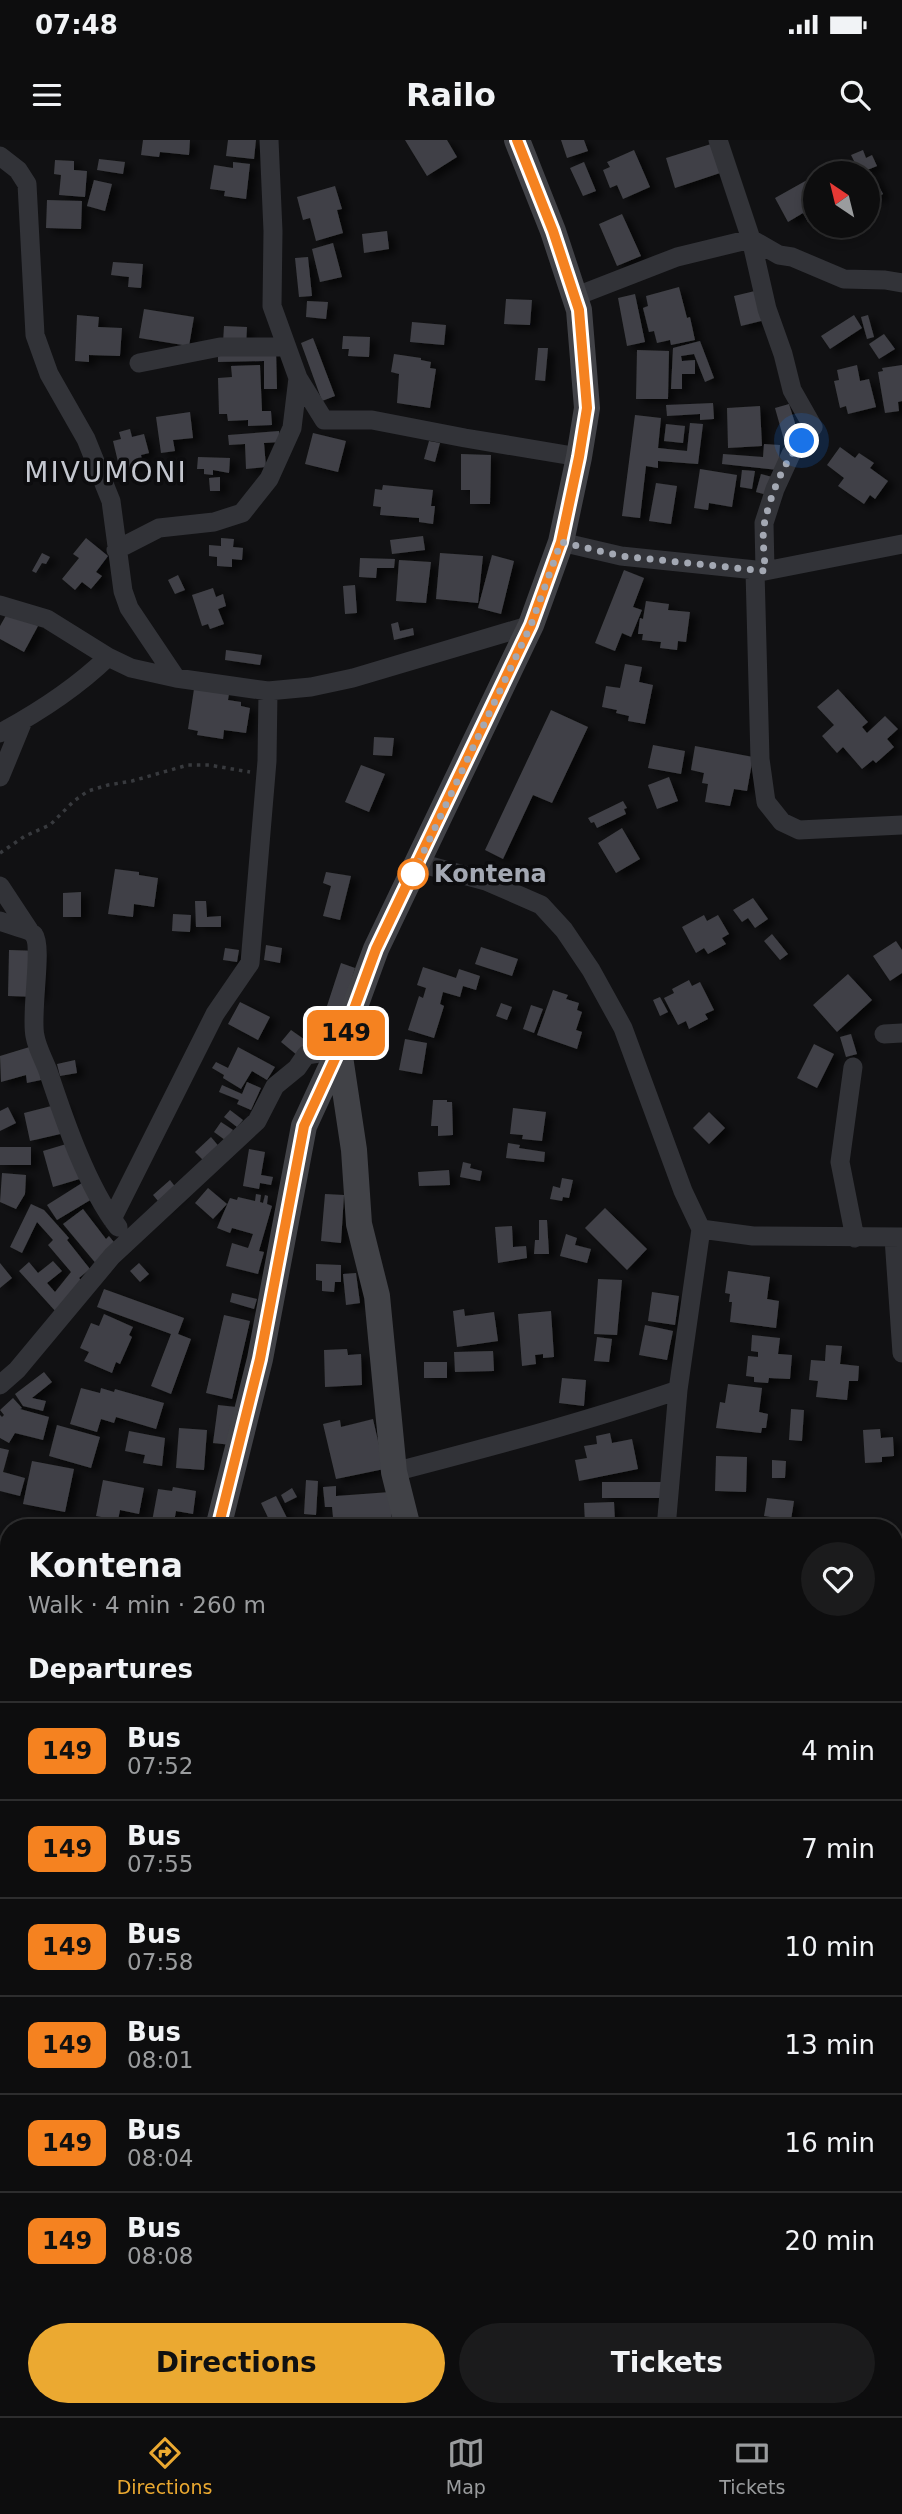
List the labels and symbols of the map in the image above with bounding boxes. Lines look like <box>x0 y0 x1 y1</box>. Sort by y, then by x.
north arrow <box>803 161 880 238</box>
your location <box>784 423 819 458</box>
district label: MIVUMONI <box>24 456 188 489</box>
marker: Kontena <box>398 859 428 889</box>
place label: Kontena <box>434 860 547 888</box>
line badge: 149 <box>306 1010 386 1056</box>

